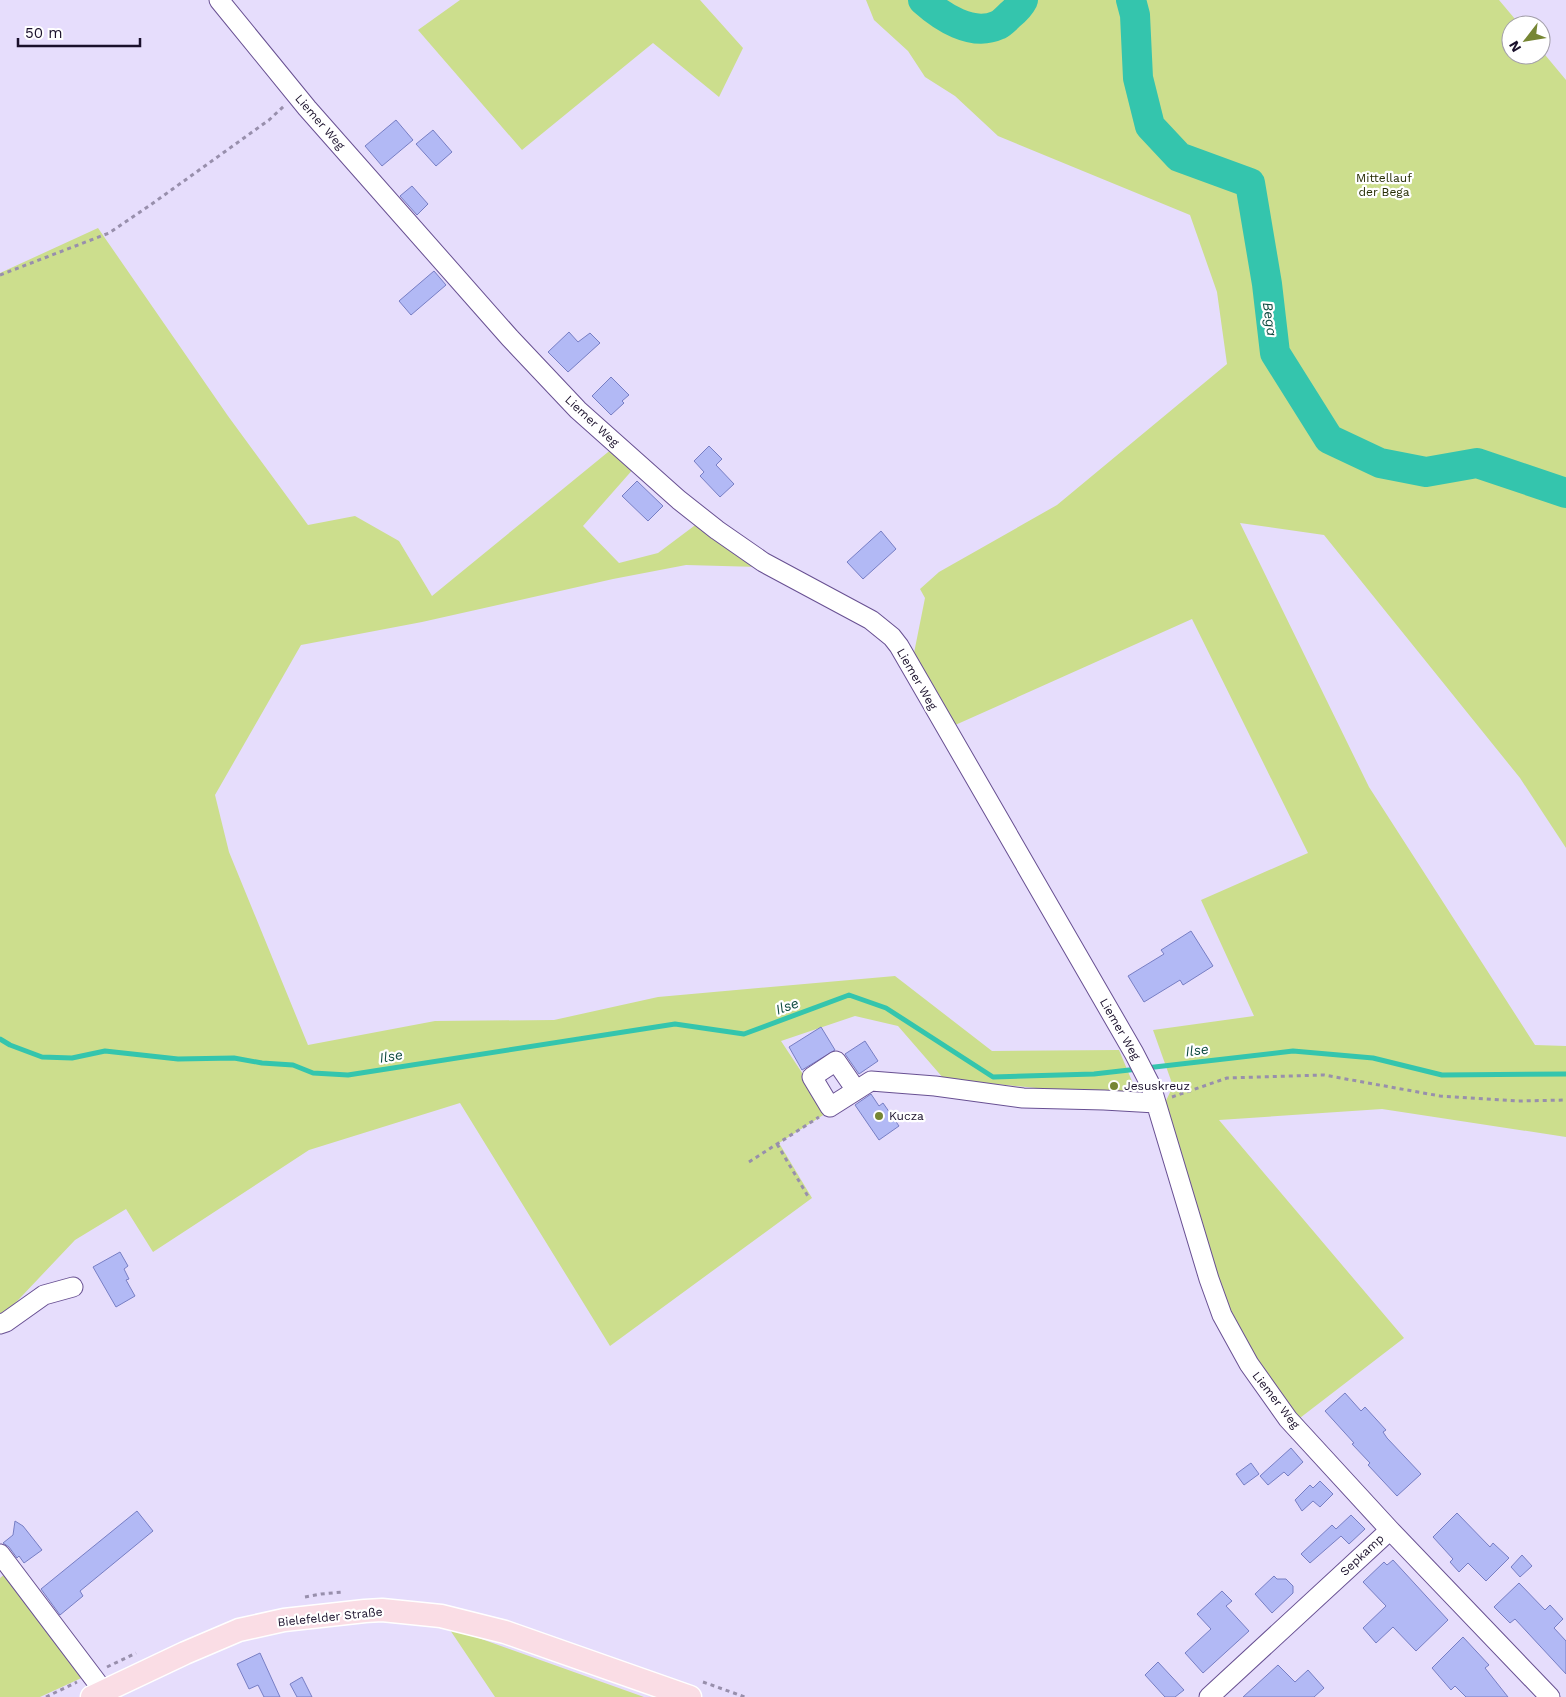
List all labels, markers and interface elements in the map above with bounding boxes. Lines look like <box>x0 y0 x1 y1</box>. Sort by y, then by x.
scale bar <box>18 15 140 47</box>
north arrow <box>1501 15 1551 65</box>
text: 50 m <box>25 24 62 42</box>
text: N <box>1505 38 1524 55</box>
street label: Liemer Weg <box>292 92 348 153</box>
park label: Mittellauf der Bega <box>1356 171 1412 199</box>
water label: Bega <box>1260 301 1280 337</box>
street label: Liemer Weg <box>562 393 622 450</box>
street label: Liemer Weg <box>894 646 940 713</box>
water label: Ilse <box>773 994 801 1018</box>
street label: Liemer Weg <box>1097 996 1143 1063</box>
water label: Ilse <box>1184 1041 1210 1059</box>
water label: Ilse <box>378 1046 404 1066</box>
place label: Jesuskreuz <box>1124 1079 1190 1093</box>
marker: Jesuskreuz <box>1108 1080 1120 1092</box>
place label: Kucza <box>889 1109 924 1123</box>
marker: Kucza <box>873 1110 885 1122</box>
street label: Liemer Weg <box>1249 1369 1303 1432</box>
street label: Sepkamp <box>1337 1531 1387 1579</box>
street label: Bielefelder Straße <box>277 1605 383 1629</box>

